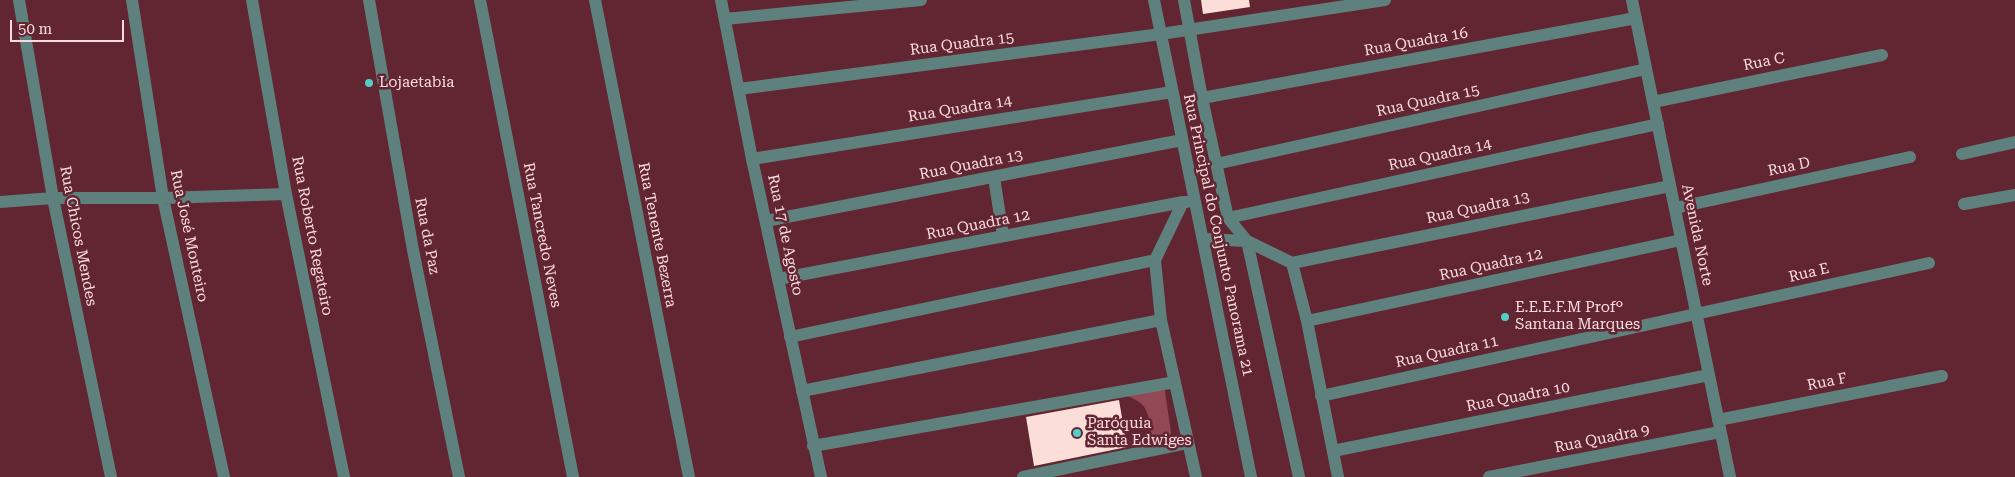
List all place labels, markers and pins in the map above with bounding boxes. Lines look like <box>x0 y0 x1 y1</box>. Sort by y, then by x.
place label: Lojaetabia <box>379 74 454 92</box>
marker: Lojaetabia <box>363 77 375 89</box>
place label: E.E.E.F.M Profº Santana Marques <box>1515 299 1640 334</box>
marker: E.E.E.F.M Profº Santana Marques <box>1499 311 1511 323</box>
place label: Paróquia Santa Edwiges <box>1087 415 1192 450</box>
marker: Paróquia Santa Edwiges <box>1071 427 1083 439</box>

